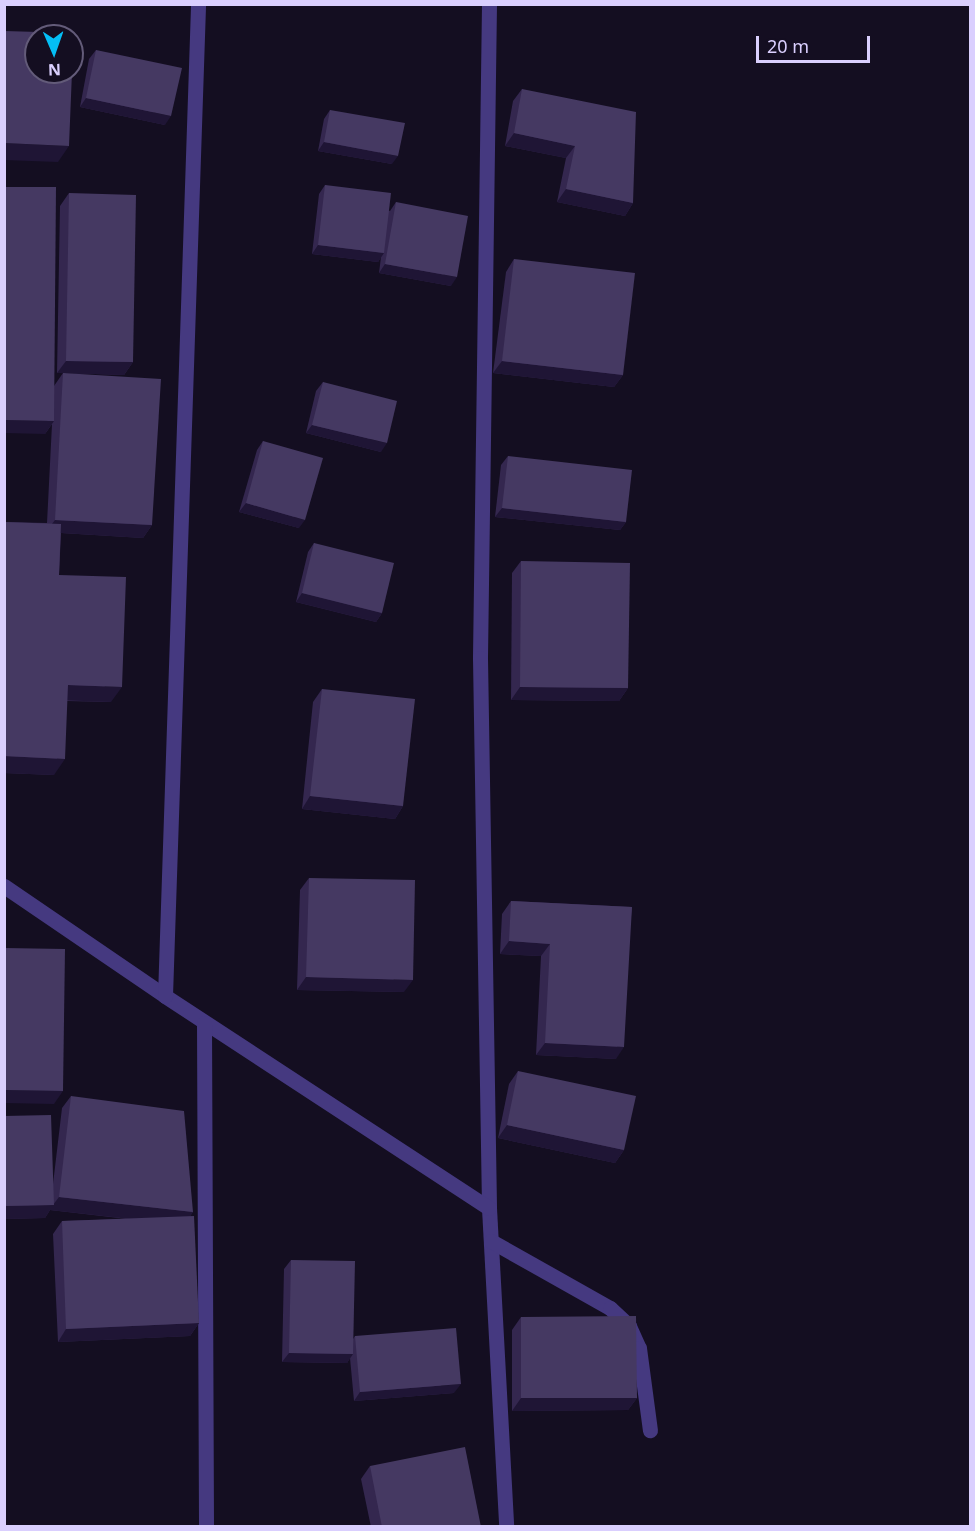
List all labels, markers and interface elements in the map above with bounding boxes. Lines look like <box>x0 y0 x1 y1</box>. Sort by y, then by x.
north arrow <box>24 24 84 84</box>
scale bar <box>759 24 873 62</box>
text: 20 m <box>767 34 809 58</box>
text: N <box>48 59 61 81</box>

